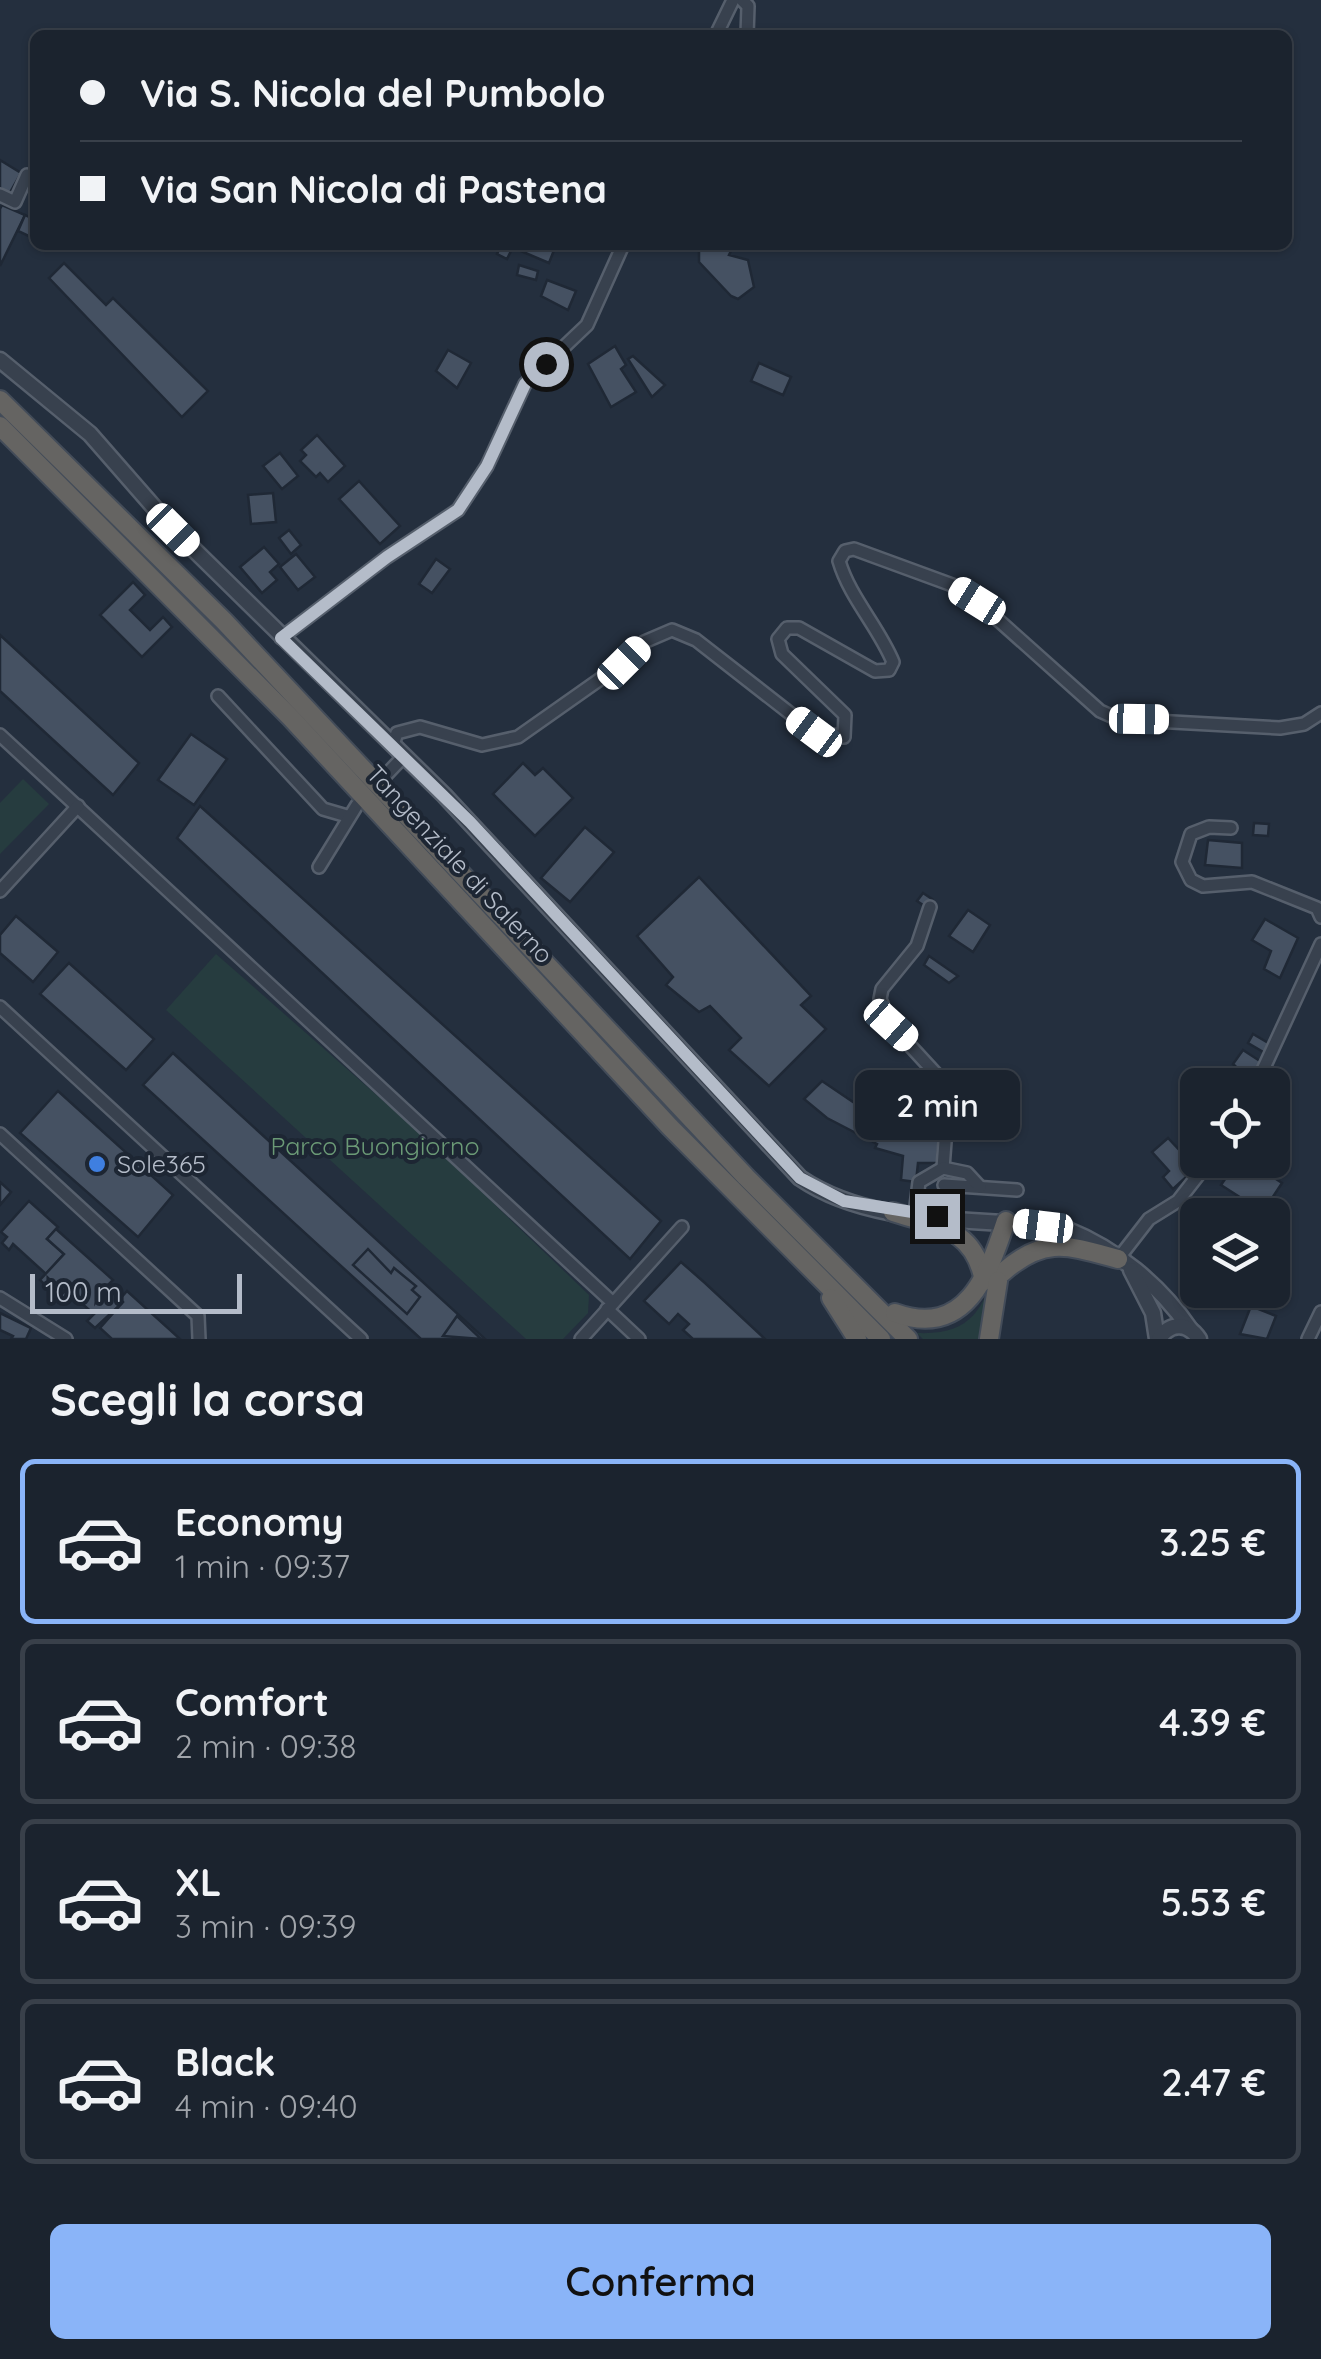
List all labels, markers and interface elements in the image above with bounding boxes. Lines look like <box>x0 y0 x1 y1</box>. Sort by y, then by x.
text: Via S. Nicola del Pumbolo <box>140 69 606 117</box>
text: Via San Nicola di Pastena <box>140 165 607 213</box>
route start <box>524 342 569 387</box>
car <box>141 498 205 562</box>
car <box>944 572 1010 630</box>
car <box>592 631 656 695</box>
car <box>781 702 847 762</box>
car <box>1109 703 1169 735</box>
street label: Tangenziale di Salerno <box>360 758 560 969</box>
car <box>859 994 923 1056</box>
map controls <box>1180 1068 1290 1308</box>
button: locate <box>1180 1068 1290 1178</box>
callout: 2 min <box>854 1071 1020 1141</box>
text: 2 min <box>896 1085 979 1125</box>
park label: Parco Buongiorno <box>270 1130 480 1161</box>
place label: Sole365 <box>117 1148 206 1179</box>
marker: Sole365 <box>86 1153 108 1175</box>
route end <box>915 1194 960 1239</box>
button: layers <box>1180 1198 1290 1308</box>
car <box>1011 1207 1075 1245</box>
scale bar <box>30 1269 242 1314</box>
text: 100 m <box>45 1274 122 1309</box>
text: Scegli la corsa <box>50 1371 365 1427</box>
icon: car <box>55 1497 145 1587</box>
text: Economy <box>175 1498 344 1546</box>
text: 3.25 € <box>1159 1518 1266 1566</box>
text: 1 min · 09:37 <box>175 1546 350 1586</box>
icon: car <box>55 1677 145 1767</box>
text: Comfort <box>175 1678 329 1726</box>
text: 4.39 € <box>1159 1698 1266 1746</box>
text: 2 min · 09:38 <box>175 1726 357 1766</box>
icon: car <box>55 1857 145 1947</box>
text: XL <box>175 1858 221 1906</box>
text: 5.53 € <box>1161 1878 1266 1926</box>
text: 3 min · 09:39 <box>175 1906 356 1946</box>
icon: car <box>55 2037 145 2127</box>
text: Black <box>175 2038 275 2086</box>
text: 2.47 € <box>1161 2058 1266 2106</box>
text: 4 min · 09:40 <box>175 2086 358 2126</box>
button: Conferma <box>50 2224 1271 2339</box>

